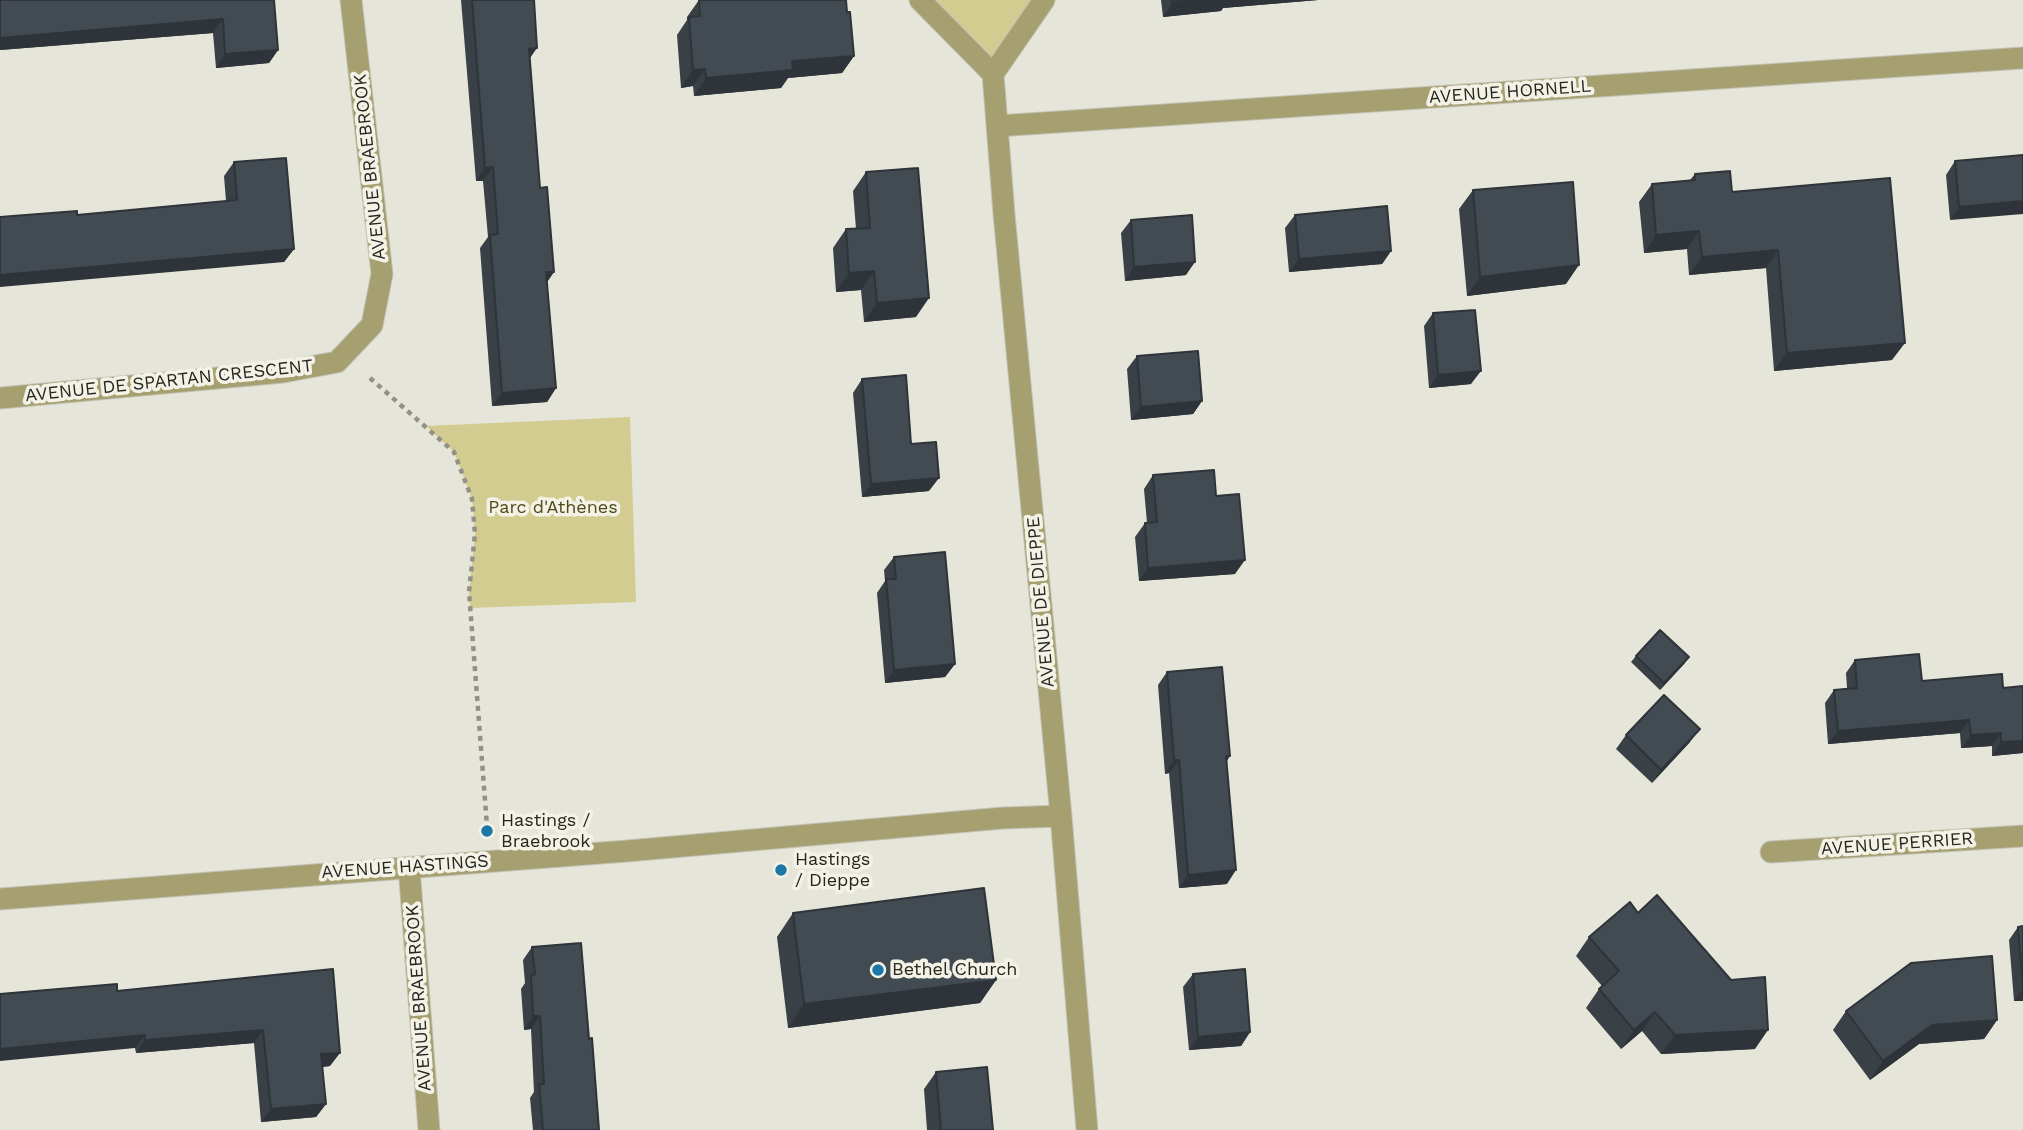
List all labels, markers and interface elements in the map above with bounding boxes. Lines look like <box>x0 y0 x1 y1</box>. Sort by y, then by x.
street label: AVENUE BRAEBROOK <box>349 73 391 261</box>
street label: AVENUE HORNELL <box>1428 76 1592 108</box>
street label: AVENUE DE SPARTAN CRESCENT <box>24 355 314 407</box>
park label: Parc d'Athènes <box>488 497 618 519</box>
street label: AVENUE DE DIEPPE <box>1023 516 1059 688</box>
place label: Hastings / Braebrook <box>501 810 591 852</box>
marker: Hastings / Braebrook <box>479 823 495 839</box>
street label: AVENUE PERRIER <box>1820 828 1974 860</box>
place label: Hastings / Dieppe <box>795 849 870 892</box>
street label: AVENUE HASTINGS <box>321 850 489 884</box>
marker: Hastings / Dieppe <box>773 862 789 878</box>
street label: AVENUE BRAEBROOK <box>402 904 436 1092</box>
place label: Bethel Church <box>892 959 1017 981</box>
marker: Bethel Church <box>870 962 886 978</box>

